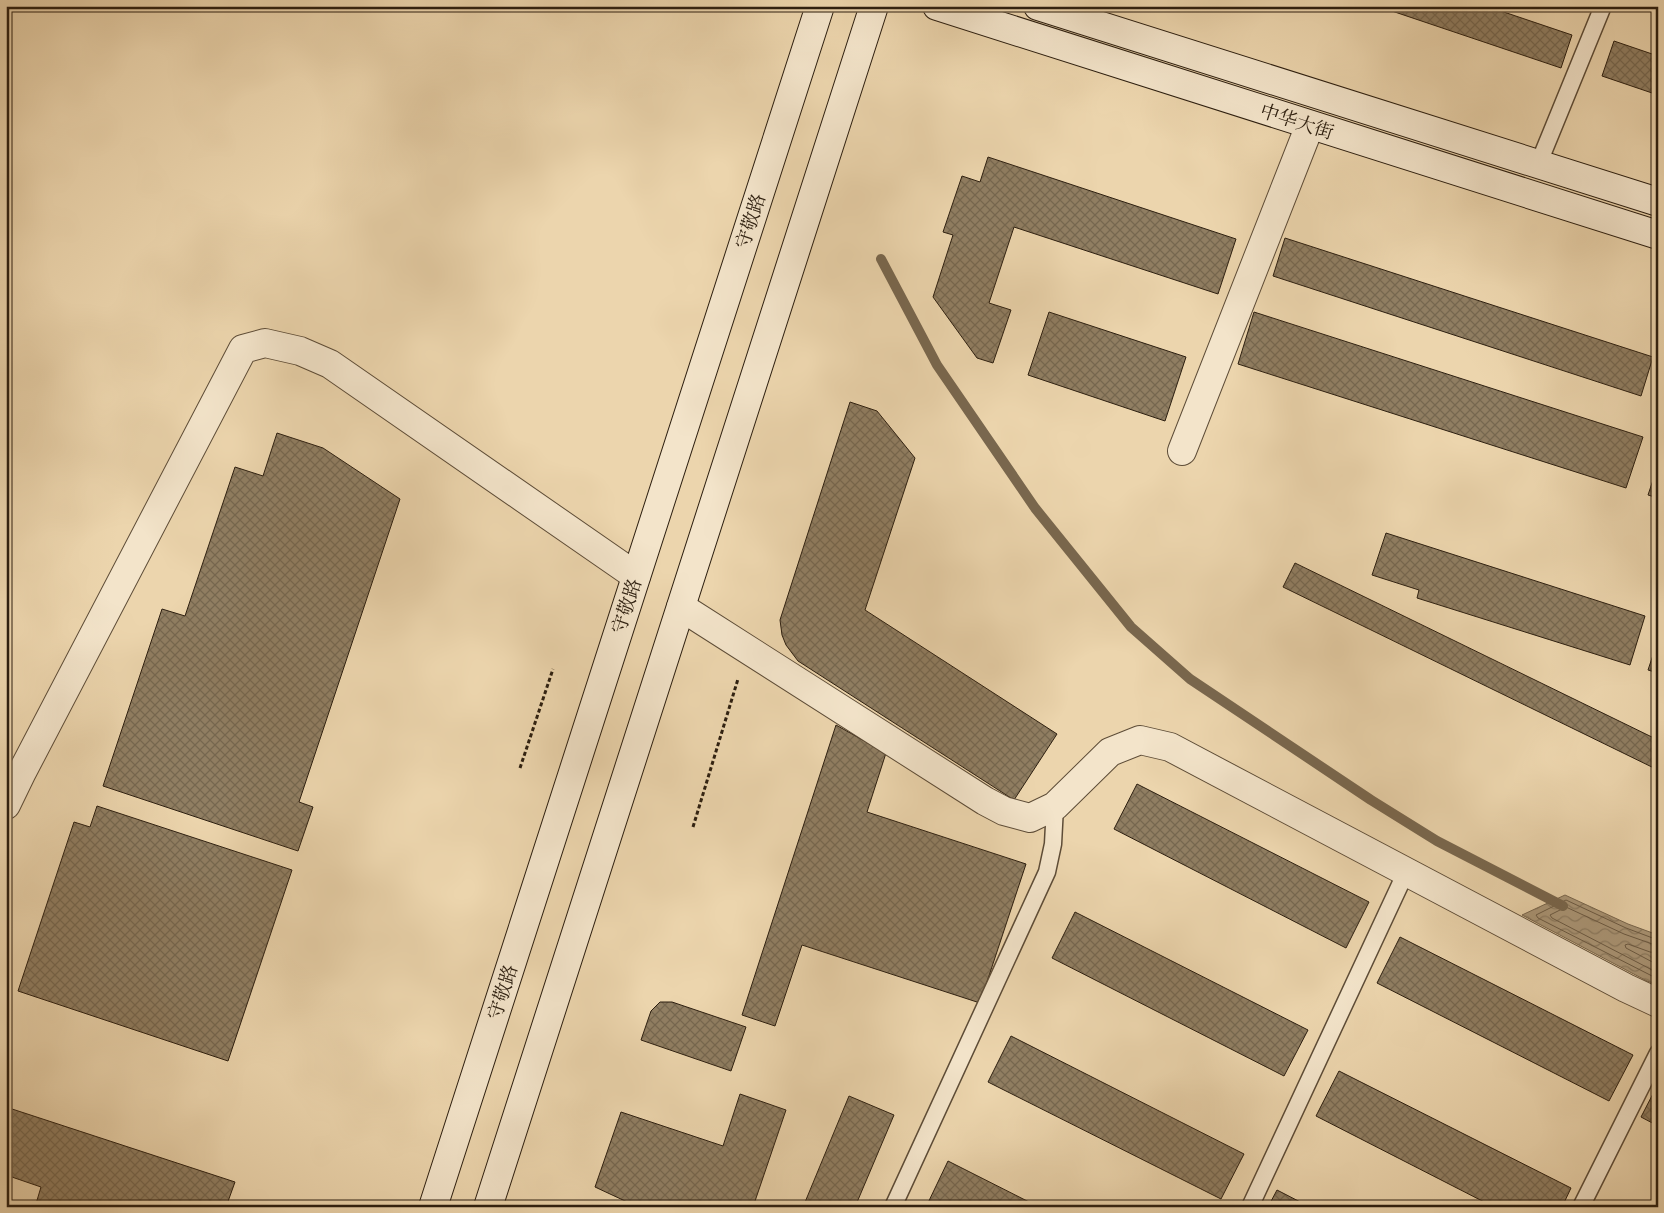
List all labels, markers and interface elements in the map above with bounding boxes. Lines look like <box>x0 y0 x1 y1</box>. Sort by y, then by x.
street label: 中华大街 <box>1257 98 1337 146</box>
street label: 守敬路 <box>730 190 772 252</box>
street label: 守敬路 <box>606 575 648 637</box>
street label: 守敬路 <box>482 961 524 1023</box>

